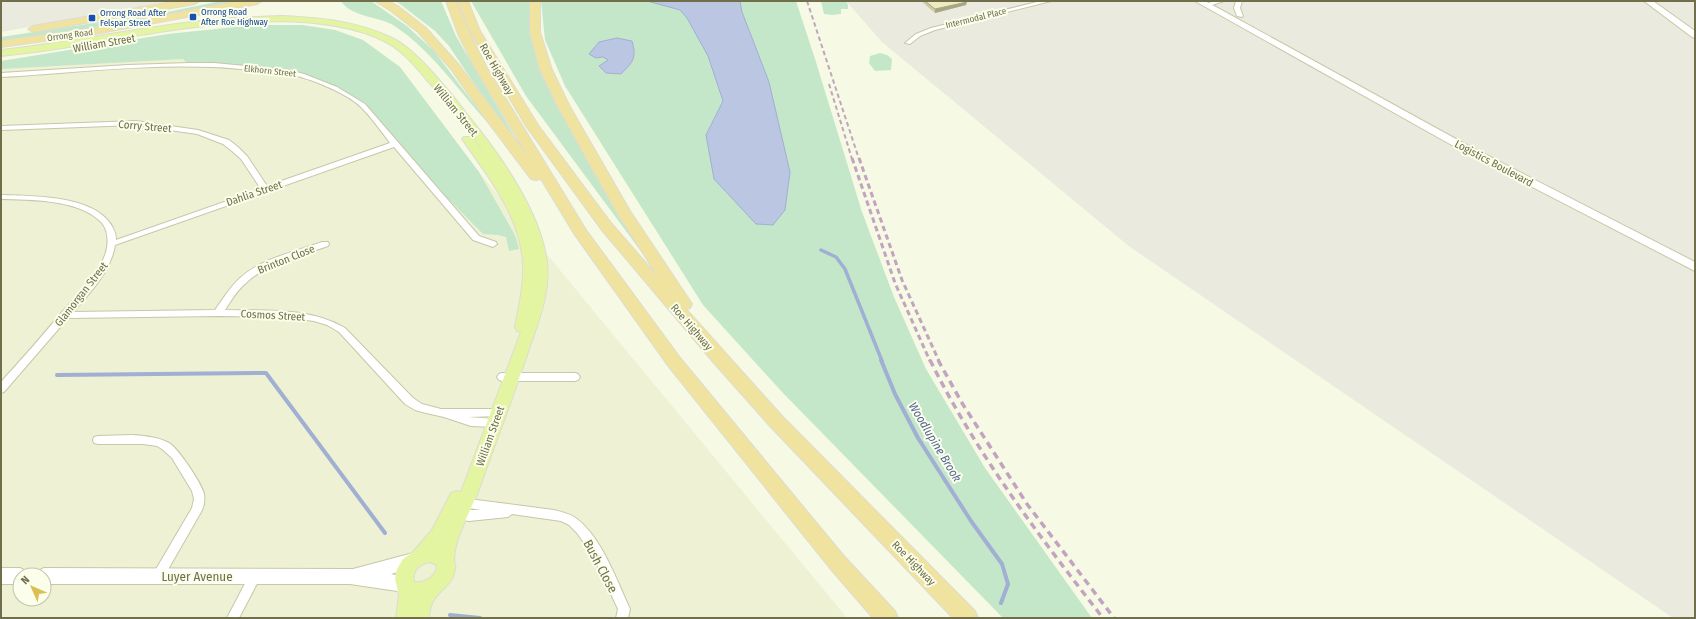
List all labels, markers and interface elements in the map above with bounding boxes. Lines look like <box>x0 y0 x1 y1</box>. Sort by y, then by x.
street label: Intermodal Place <box>945 5 1008 30</box>
place label: Orrong Road After Roe Highway <box>201 7 268 27</box>
place label: Orrong Road After Felspar Street <box>100 8 167 28</box>
marker: Orrong Road After Roe Highway <box>188 12 198 22</box>
marker: Orrong Road After Felspar Street <box>87 13 97 23</box>
street label: Orrong Road <box>46 27 94 43</box>
street label: William Street <box>72 32 137 55</box>
street label: Roe Highway <box>477 41 517 97</box>
street label: Elkhorn Street <box>243 63 297 79</box>
street label: William Street <box>431 82 481 139</box>
street label: Corry Street <box>118 118 173 135</box>
street label: Logistics Boulevard <box>1452 137 1535 190</box>
street label: Dahlia Street <box>225 178 284 209</box>
street label: Brinton Close <box>256 242 317 277</box>
street label: Glamorgan Street <box>52 259 111 329</box>
street label: Roe Highway <box>668 301 715 353</box>
street label: Cosmos Street <box>240 307 306 324</box>
water label: Woodlupine Brook <box>906 400 964 484</box>
street label: William Street <box>474 404 508 468</box>
street label: Bush Close <box>580 537 621 595</box>
street label: Roe Highway <box>889 538 938 589</box>
north arrow <box>12 567 52 607</box>
street label: Luyer Avenue <box>161 569 233 584</box>
text: N <box>18 573 32 587</box>

